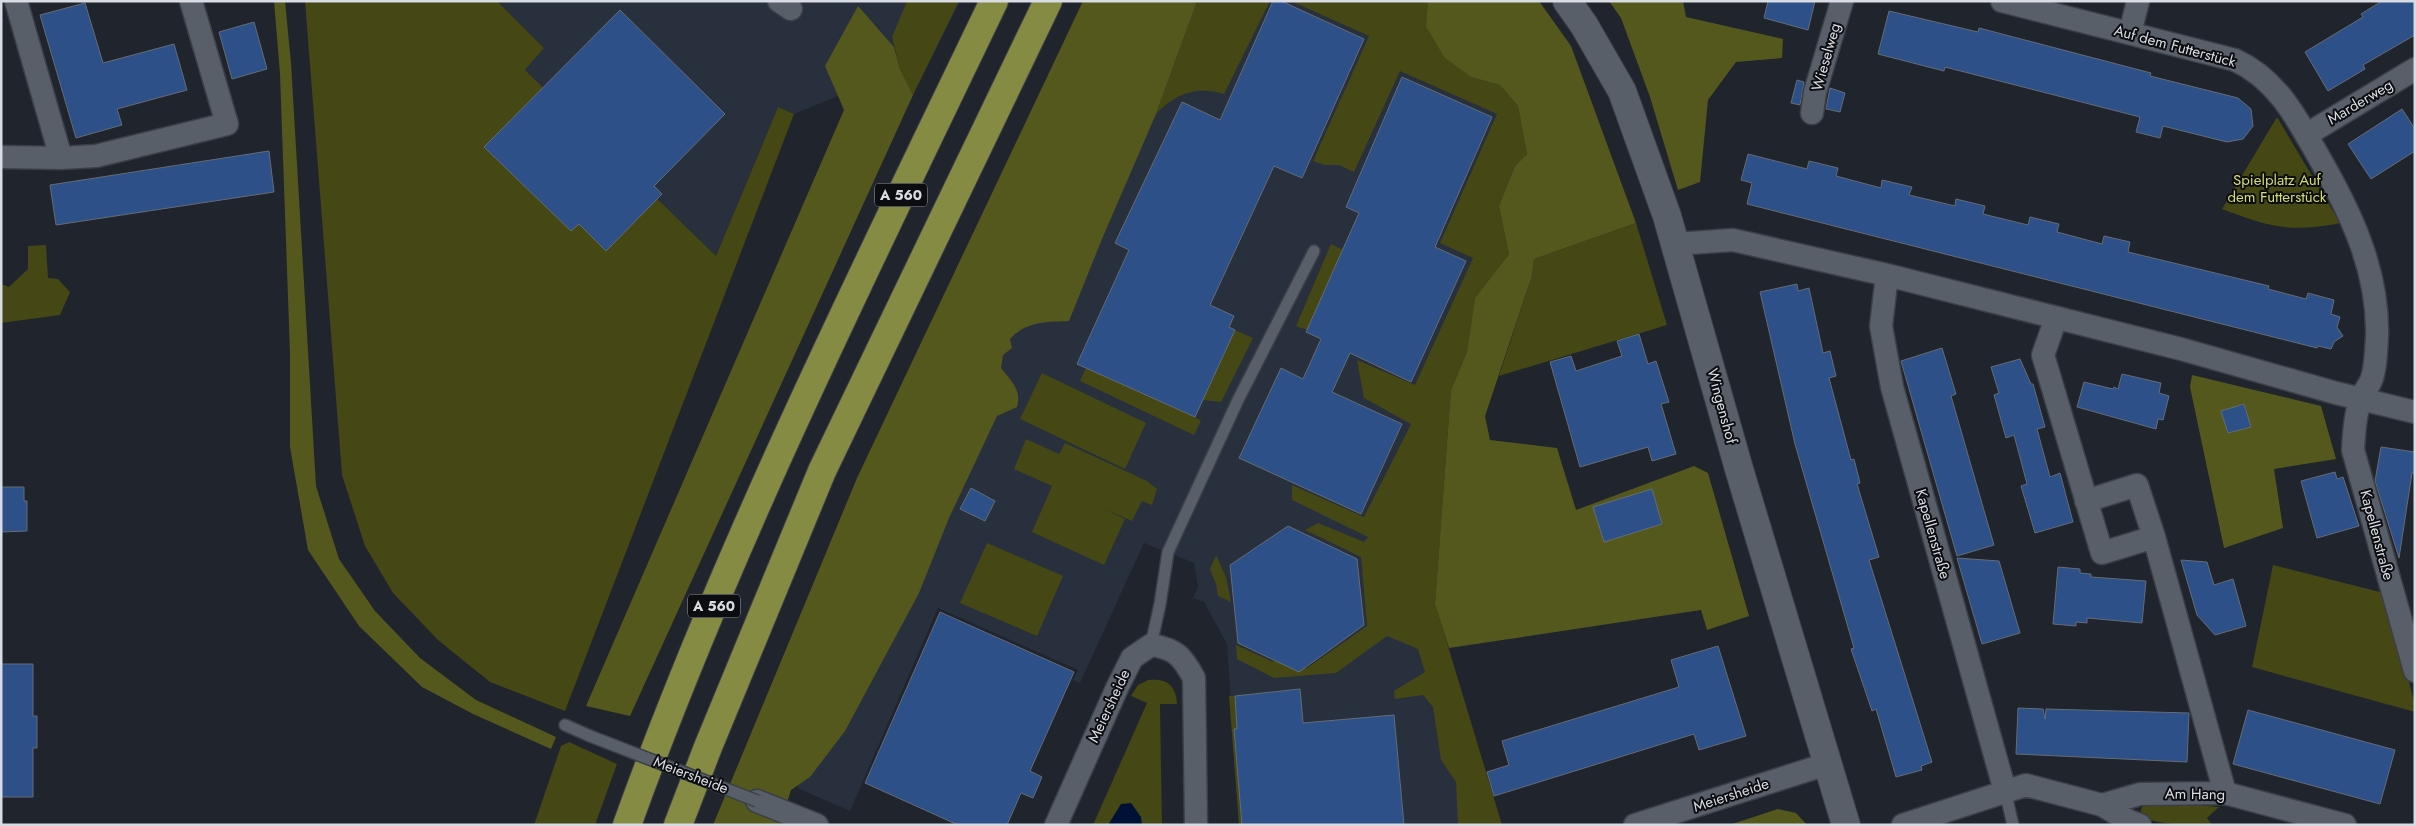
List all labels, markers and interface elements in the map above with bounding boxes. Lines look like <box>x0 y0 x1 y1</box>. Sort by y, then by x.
street label: Auf dem Futterstück <box>2112 19 2239 73</box>
street label: Wieselweg <box>1806 20 1846 94</box>
street label: Marderweg <box>2323 74 2397 130</box>
park label: Spielplatz Auf dem Futterstück <box>2228 169 2327 208</box>
road number: A 560 <box>875 184 927 206</box>
street label: Wingenshof <box>1701 366 1743 447</box>
street label: Kapellenstraße <box>1910 486 1956 582</box>
street label: Kapellenstraße <box>2354 487 2400 583</box>
road number: A 560 <box>688 594 740 618</box>
street label: Meiersheide <box>1082 666 1136 746</box>
street label: Meiersheide <box>650 751 732 799</box>
street label: Meiersheide <box>1690 772 1772 818</box>
street label: Am Hang <box>2165 782 2225 806</box>

